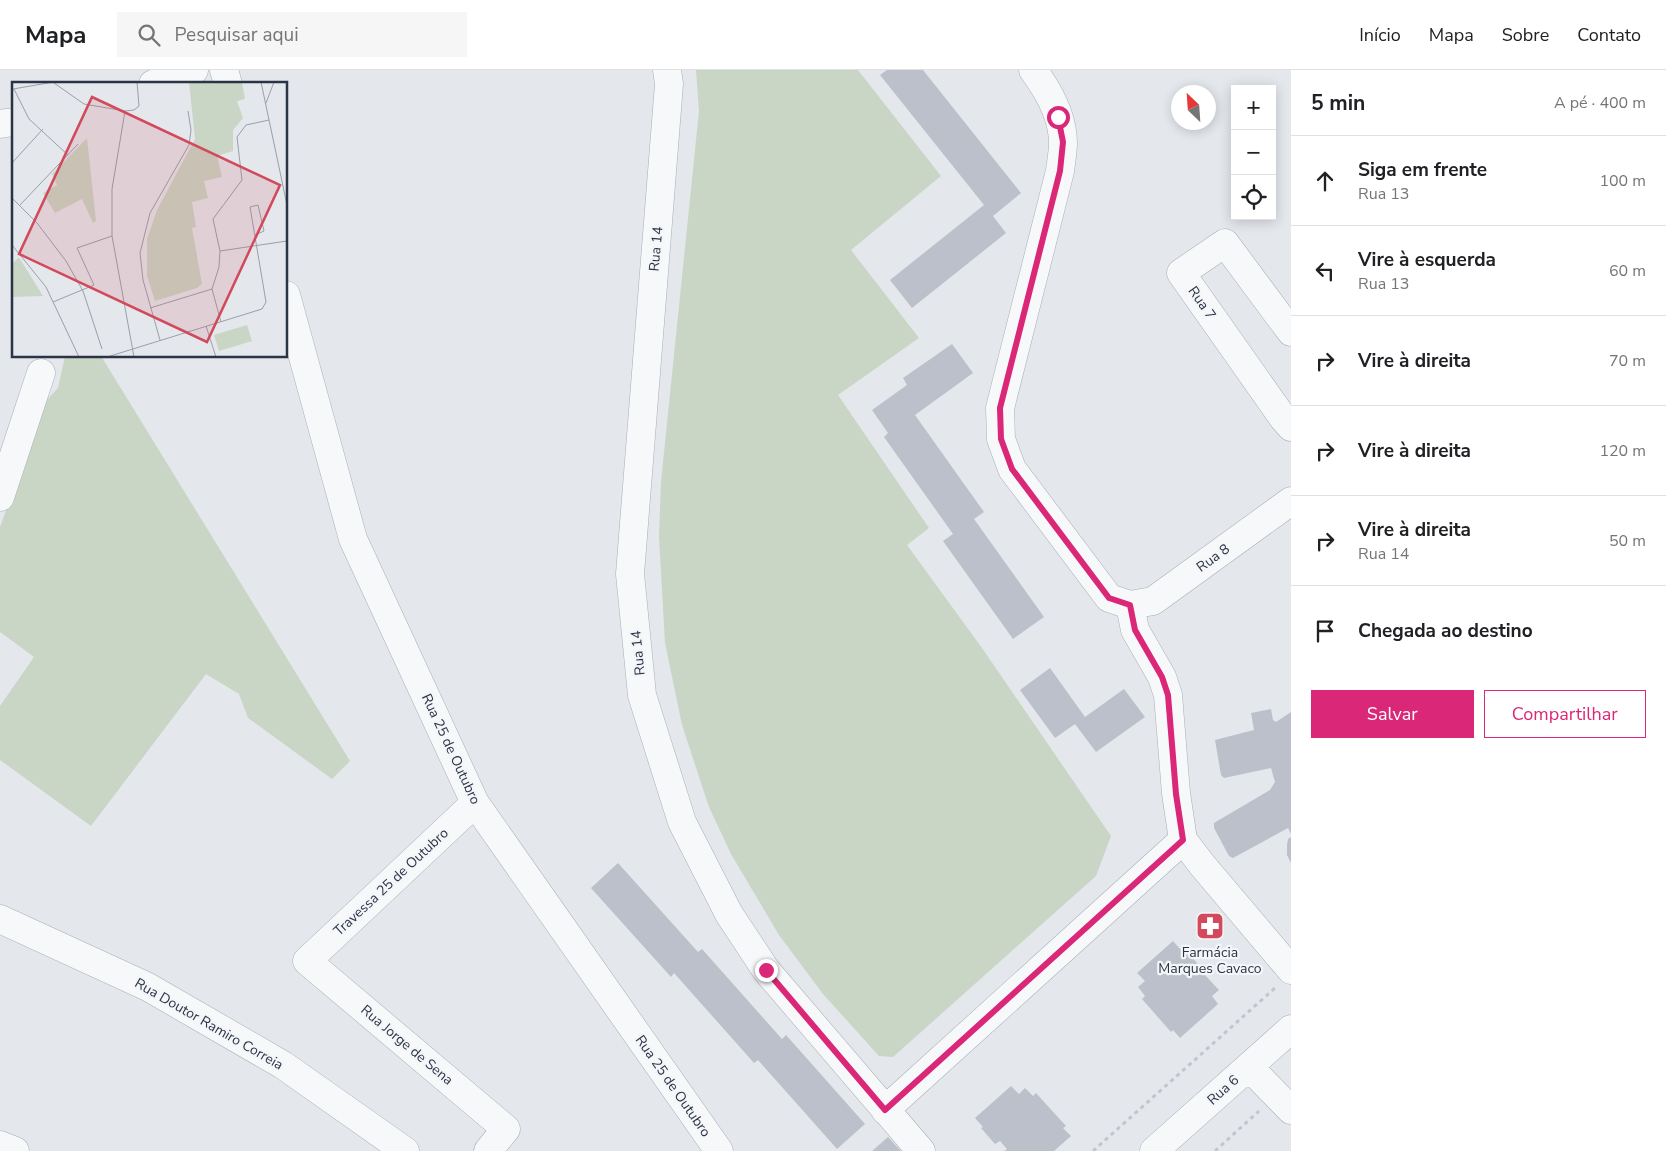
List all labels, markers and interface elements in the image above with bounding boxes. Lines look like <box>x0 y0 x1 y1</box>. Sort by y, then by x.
search box <box>117 12 467 57</box>
text: Mapa <box>25 19 87 51</box>
icon: search <box>135 21 163 49</box>
text: Pesquisar aqui <box>175 22 299 48</box>
text: Início <box>1359 23 1401 47</box>
text: Mapa <box>1429 23 1474 47</box>
text: Sobre <box>1502 23 1549 47</box>
text: Contato <box>1577 23 1641 47</box>
inset map <box>12 82 288 358</box>
north arrow <box>1171 85 1216 130</box>
map controls <box>1231 85 1276 220</box>
button: + <box>1231 85 1276 130</box>
text: 5 min <box>1311 89 1365 117</box>
text: A pé · 400 m <box>1554 92 1646 114</box>
route start <box>1047 106 1070 129</box>
button: − <box>1231 130 1276 175</box>
text: Siga em frente <box>1358 157 1487 183</box>
icon: ahead <box>1311 167 1339 195</box>
text: 100 m <box>1599 170 1646 192</box>
button: locate <box>1231 175 1276 220</box>
text: Rua 13 <box>1358 183 1409 205</box>
street label: Rua 14 <box>645 226 667 272</box>
text: Vire à esquerda <box>1358 247 1496 273</box>
icon: left <box>1311 257 1339 285</box>
text: 60 m <box>1609 260 1646 282</box>
text: Rua 13 <box>1358 273 1409 295</box>
street label: Rua 7 <box>1184 283 1220 323</box>
icon: right <box>1311 347 1339 375</box>
text: Vire à direita <box>1358 348 1471 374</box>
text: 70 m <box>1609 350 1646 372</box>
icon: right <box>1311 437 1339 465</box>
text: Vire à direita <box>1358 438 1471 464</box>
text: 120 m <box>1599 440 1646 462</box>
text: Vire à direita <box>1358 517 1471 543</box>
icon: right <box>1311 527 1339 555</box>
text: 50 m <box>1609 530 1646 552</box>
street label: Rua 8 <box>1193 540 1233 576</box>
text: Rua 14 <box>1358 543 1409 565</box>
icon: arrive <box>1311 617 1339 645</box>
text: Chegada ao destino <box>1358 618 1533 644</box>
street label: Rua 14 <box>626 630 650 676</box>
button: Salvar <box>1311 690 1474 738</box>
button: Compartilhar <box>1484 690 1646 738</box>
street label: Rua 25 de Outubro <box>417 691 485 808</box>
street label: Travessa 25 de Outubro <box>329 824 453 940</box>
pharmacy icon: Farmácia Marques Cavaco <box>1195 911 1225 941</box>
place label: Farmácia Marques Cavaco <box>1158 943 1262 978</box>
route end <box>755 959 778 982</box>
street label: Rua Doutor Ramiro Correia <box>131 974 287 1074</box>
street label: Rua Jorge de Sena <box>357 1001 457 1089</box>
street label: Rua 25 de Outubro <box>631 1031 715 1141</box>
street label: Rua 6 <box>1203 1071 1243 1109</box>

